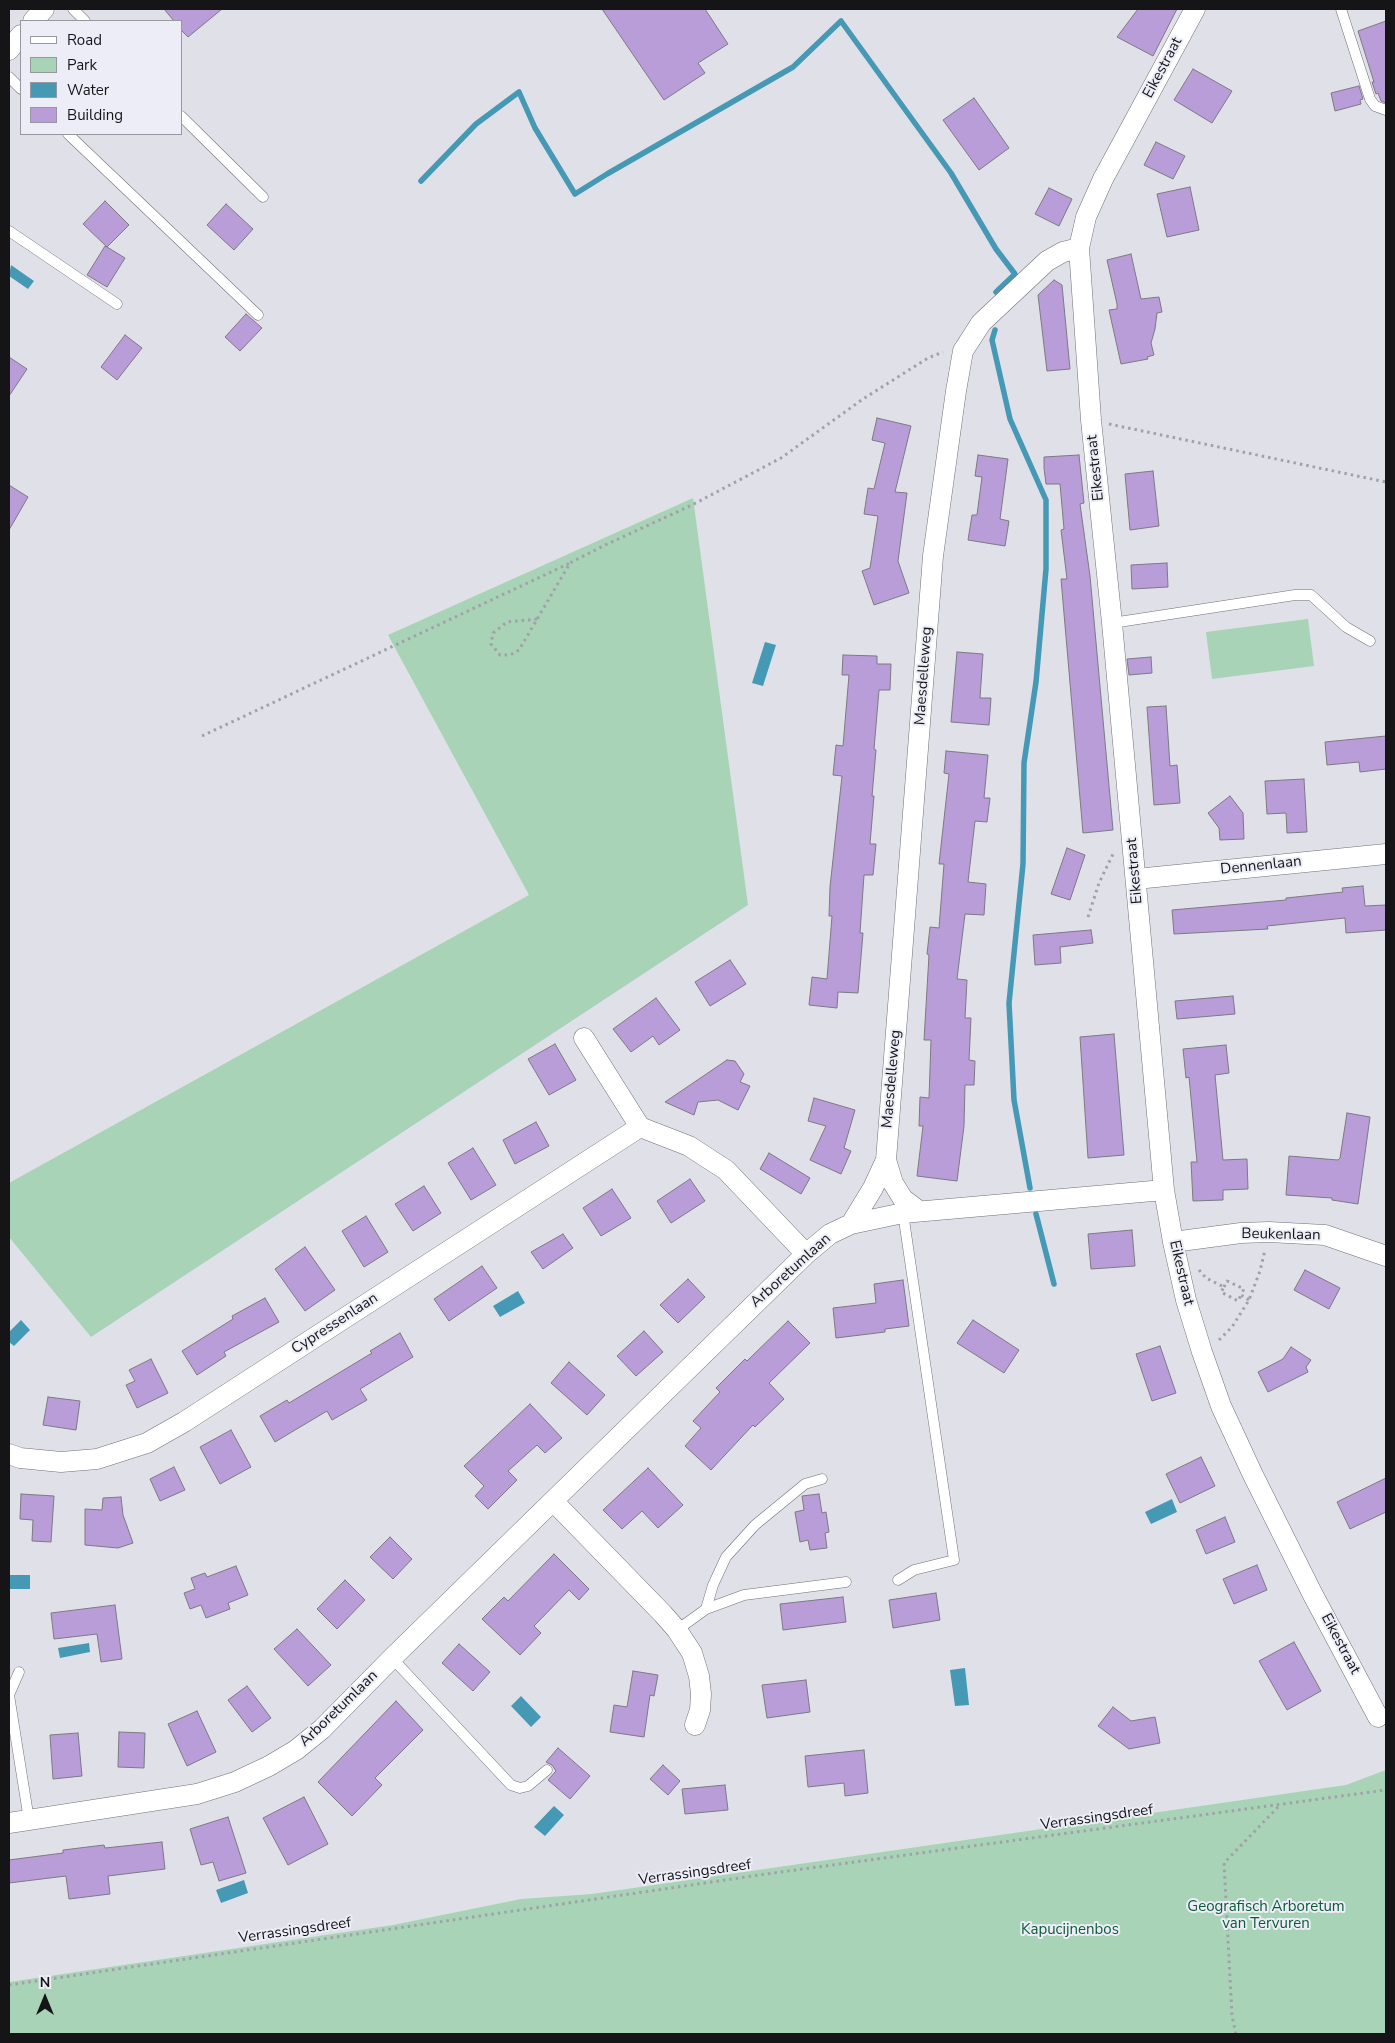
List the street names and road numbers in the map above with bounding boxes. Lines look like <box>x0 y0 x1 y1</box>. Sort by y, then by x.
street label: Eikestraat <box>1139 34 1187 102</box>
street label: Eikestraat <box>1084 434 1108 502</box>
street label: Maesdelleweg <box>912 626 936 726</box>
street label: Eikestraat <box>1123 837 1147 905</box>
street label: Dennenlaan <box>1220 853 1302 879</box>
street label: Maesdelleweg <box>879 1029 905 1129</box>
street label: Beukenlaan <box>1241 1225 1321 1245</box>
street label: Arboretumlaan <box>747 1230 835 1312</box>
street label: Eikestraat <box>1165 1239 1197 1307</box>
street label: Cypressenlaan <box>288 1289 382 1359</box>
street label: Eikestraat <box>1316 1610 1364 1678</box>
street label: Arboretumlaan <box>296 1667 382 1751</box>
street label: Verrassingsdreef <box>1040 1801 1154 1835</box>
street label: Verrassingsdreef <box>638 1856 752 1890</box>
street label: Verrassingsdreef <box>238 1914 352 1948</box>

